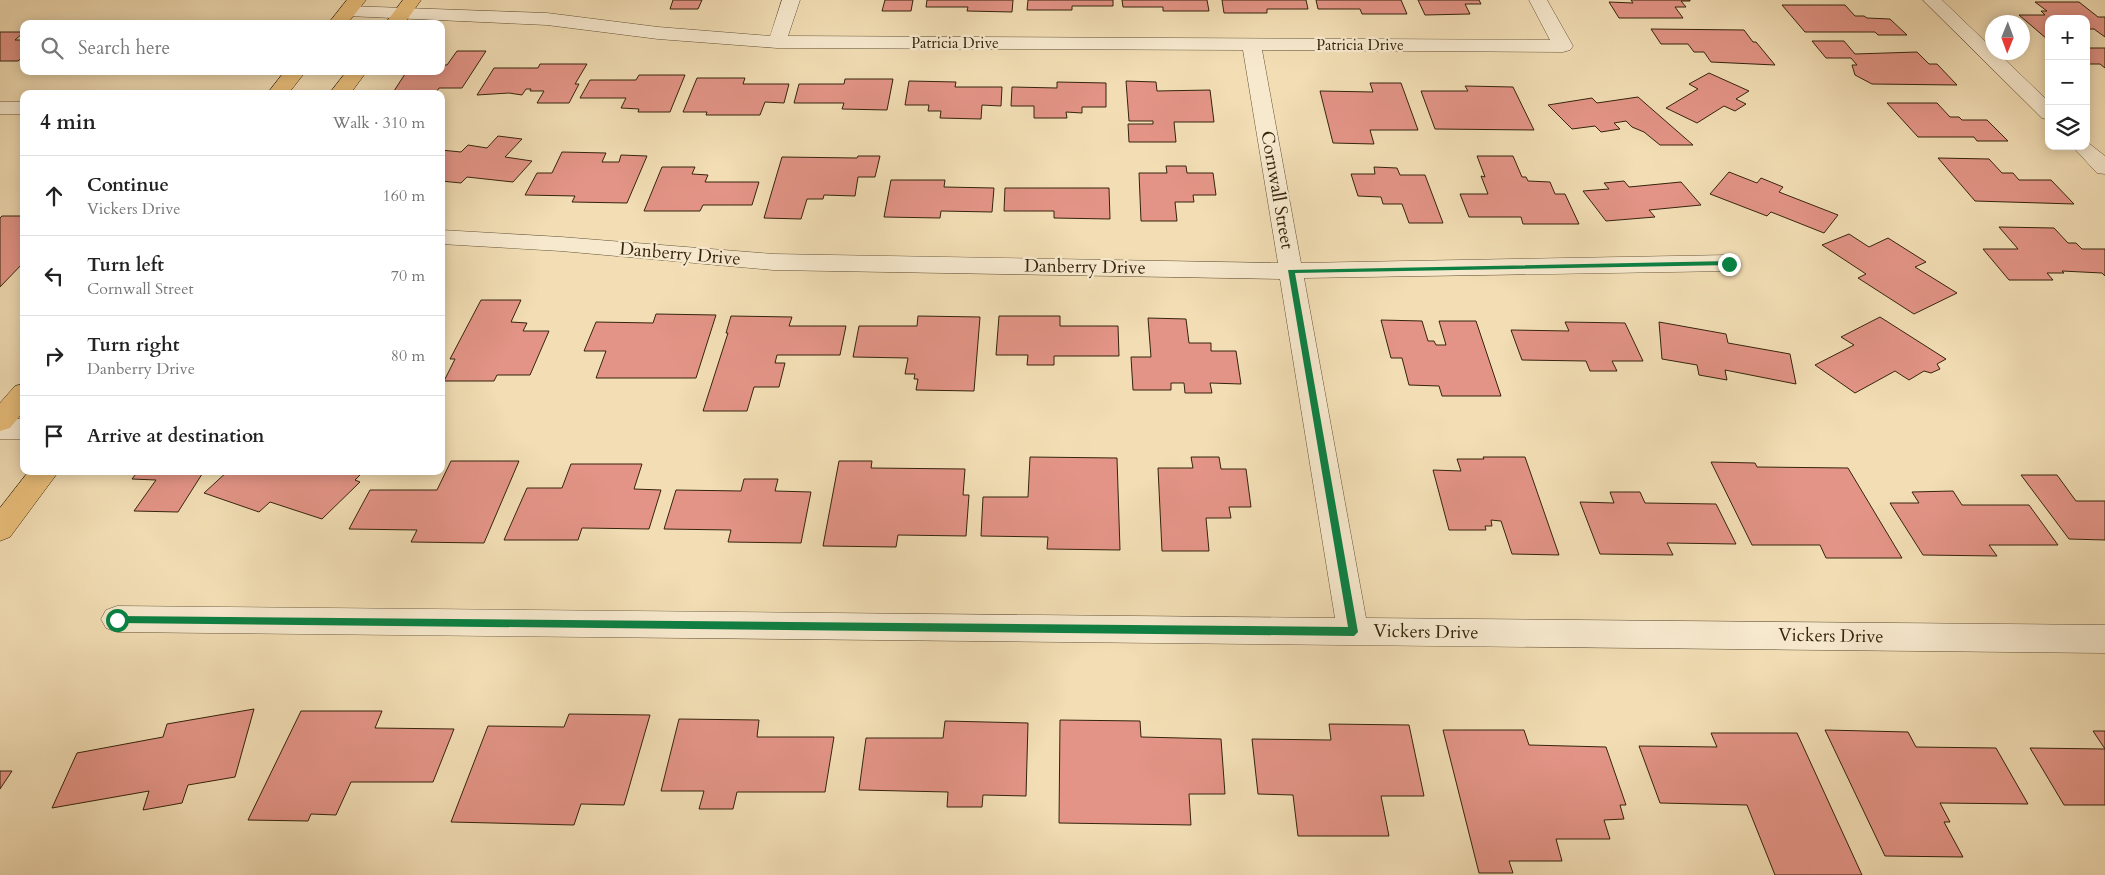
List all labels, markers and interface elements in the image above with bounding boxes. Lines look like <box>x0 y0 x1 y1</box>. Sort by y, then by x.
north arrow <box>1985 15 2030 60</box>
map controls <box>2045 15 2090 150</box>
button: + <box>2045 15 2090 60</box>
search box <box>20 20 445 75</box>
street label: Patricia Drive <box>911 33 999 53</box>
icon: search <box>38 34 66 62</box>
text: Search here <box>78 35 170 61</box>
street label: Patricia Drive <box>1316 35 1404 55</box>
button: − <box>2045 60 2090 105</box>
button: layers <box>2045 105 2090 150</box>
text: 4 min <box>40 108 96 137</box>
text: Walk · 310 m <box>333 112 425 134</box>
street label: Cornwall Street <box>1254 129 1300 251</box>
text: Continue <box>87 172 169 198</box>
icon: ahead <box>40 182 68 210</box>
text: 160 m <box>383 185 425 207</box>
text: Vickers Drive <box>87 198 181 220</box>
street label: Danberry Drive <box>618 236 742 272</box>
text: Turn left <box>87 252 164 278</box>
street label: Danberry Drive <box>1024 253 1146 281</box>
route end <box>1718 253 1741 276</box>
icon: left <box>40 262 68 290</box>
text: 70 m <box>391 265 425 287</box>
text: Cornwall Street <box>87 278 193 300</box>
text: Turn right <box>87 332 179 358</box>
icon: right <box>40 342 68 370</box>
text: 80 m <box>391 345 425 367</box>
text: Danberry Drive <box>87 358 195 380</box>
icon: arrive <box>40 422 68 450</box>
text: Arrive at destination <box>87 423 264 449</box>
route start <box>106 609 129 632</box>
street label: Vickers Drive <box>1373 619 1479 645</box>
street label: Vickers Drive <box>1778 623 1884 649</box>

